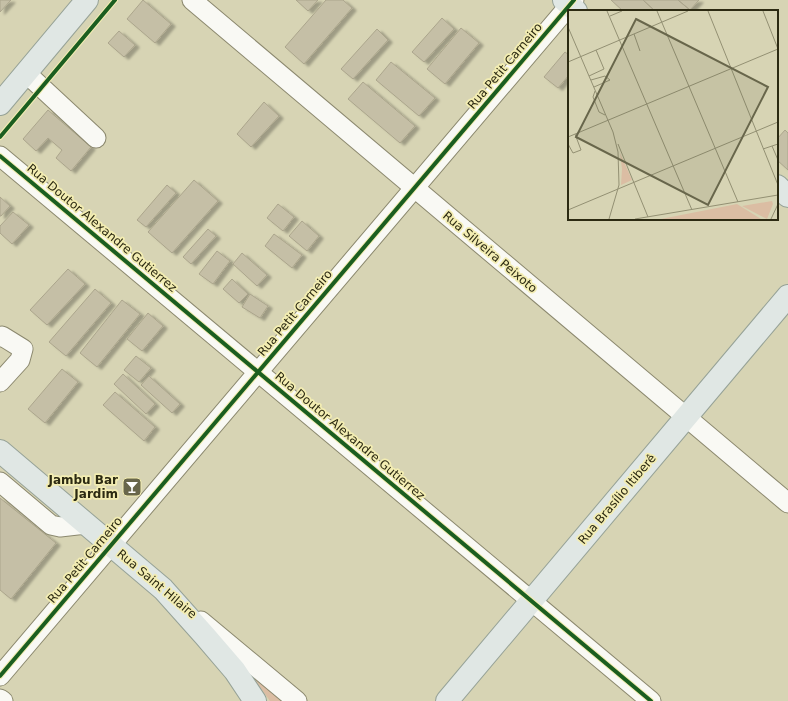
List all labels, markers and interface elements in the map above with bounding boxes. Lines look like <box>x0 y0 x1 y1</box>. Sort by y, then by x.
inset map <box>568 10 778 220</box>
street label: Rua Petit Carneiro <box>465 20 545 112</box>
street label: Rua Doutor Alexandre Gutierrez <box>24 161 180 295</box>
street label: Rua Silveira Peixoto <box>440 209 540 295</box>
street label: Rua Petit Carneiro <box>255 267 335 359</box>
street label: Rua Doutor Alexandre Gutierrez <box>272 369 428 503</box>
street label: Rua Brasílio Itiberê <box>575 451 659 547</box>
place label: Jambu Bar Jardim <box>47 473 118 501</box>
bar icon: Jambu Bar Jardim <box>121 476 143 498</box>
street label: Rua Petit Carneiro <box>45 514 125 606</box>
street label: Rua Saint Hilaire <box>114 547 200 621</box>

